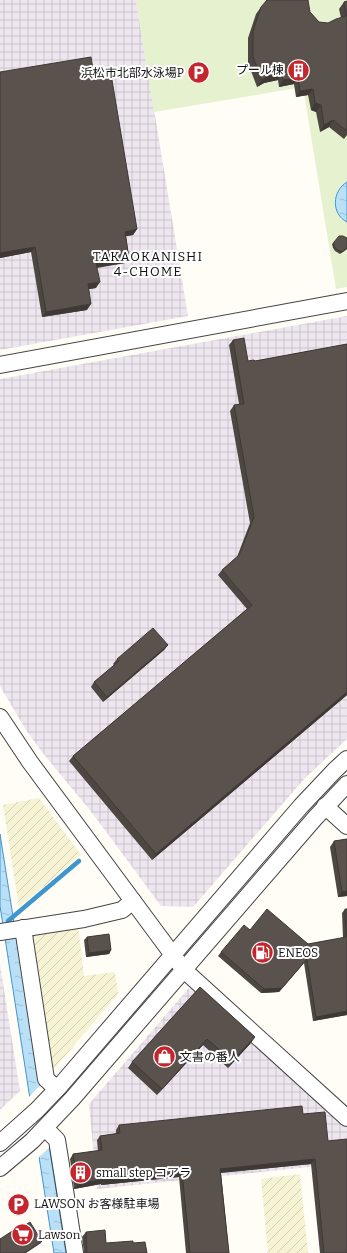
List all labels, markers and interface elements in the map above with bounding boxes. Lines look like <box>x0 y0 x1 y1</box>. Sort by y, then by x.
building icon: プール棟 <box>286 57 312 83</box>
parking icon: 浜松市北部水泳場P <box>186 60 212 86</box>
place label: プール棟 <box>236 63 284 77</box>
place label: 浜松市北部水泳場P <box>81 66 184 80</box>
district label: TAKAOKANISHI 4-CHOME <box>93 249 203 279</box>
fuel station icon: ENEOS <box>250 940 276 966</box>
place label: ENEOS <box>278 946 318 960</box>
shop icon: 文書の番人 <box>152 1044 178 1070</box>
place label: 文書の番人 <box>180 1050 240 1064</box>
building icon: small step コアラ <box>68 1160 94 1186</box>
place label: small step コアラ <box>96 1166 191 1180</box>
parking icon: LAWSON お客様駐車場 <box>5 1191 31 1217</box>
place label: LAWSON お客様駐車場 <box>34 1197 160 1211</box>
supermarket icon: Lawson <box>9 1222 35 1248</box>
place label: Lawson <box>38 1228 81 1242</box>

